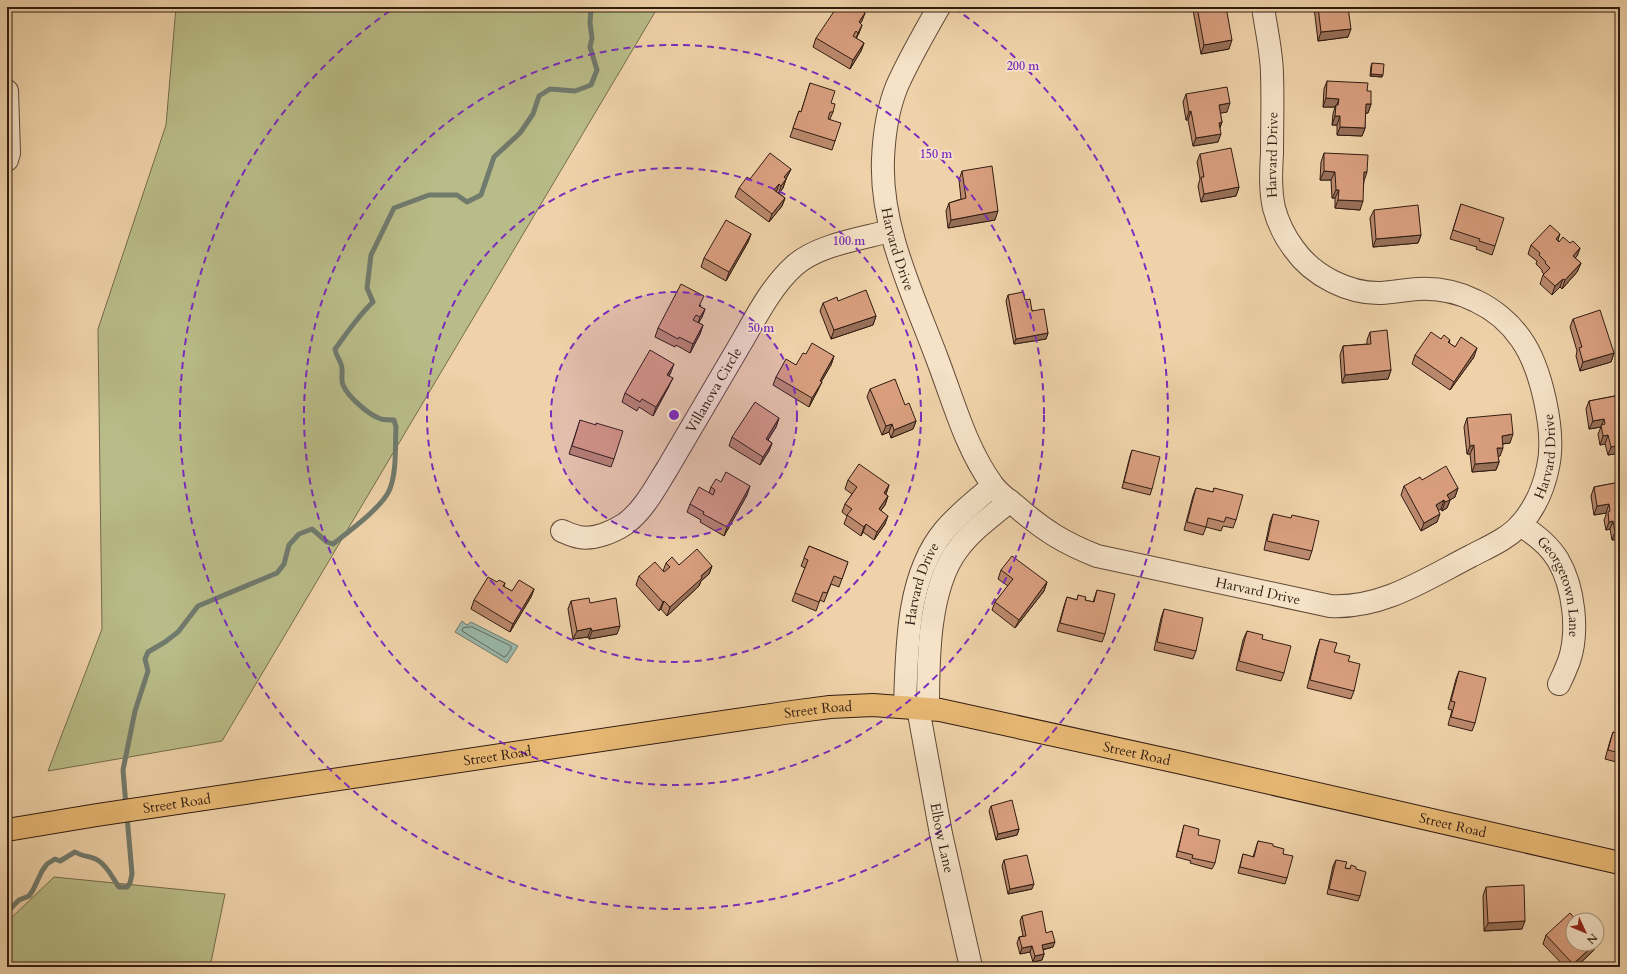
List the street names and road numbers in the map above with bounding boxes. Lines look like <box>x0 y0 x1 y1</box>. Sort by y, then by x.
street label: Harvard Drive <box>1262 112 1282 199</box>
street label: Harvard Drive <box>877 206 919 294</box>
street label: Villanova Circle <box>681 344 746 436</box>
street label: Harvard Drive <box>1529 412 1560 502</box>
street label: Georgetown Lane <box>1533 532 1584 638</box>
street label: Harvard Drive <box>900 539 943 627</box>
street label: Harvard Drive <box>1214 572 1302 609</box>
street label: Street Road <box>783 696 853 722</box>
street label: Street Road <box>1102 737 1173 770</box>
street label: Street Road <box>462 741 533 770</box>
street label: Street Road <box>142 789 213 818</box>
street label: Elbow Lane <box>926 801 959 875</box>
street label: Street Road <box>1418 808 1489 842</box>

